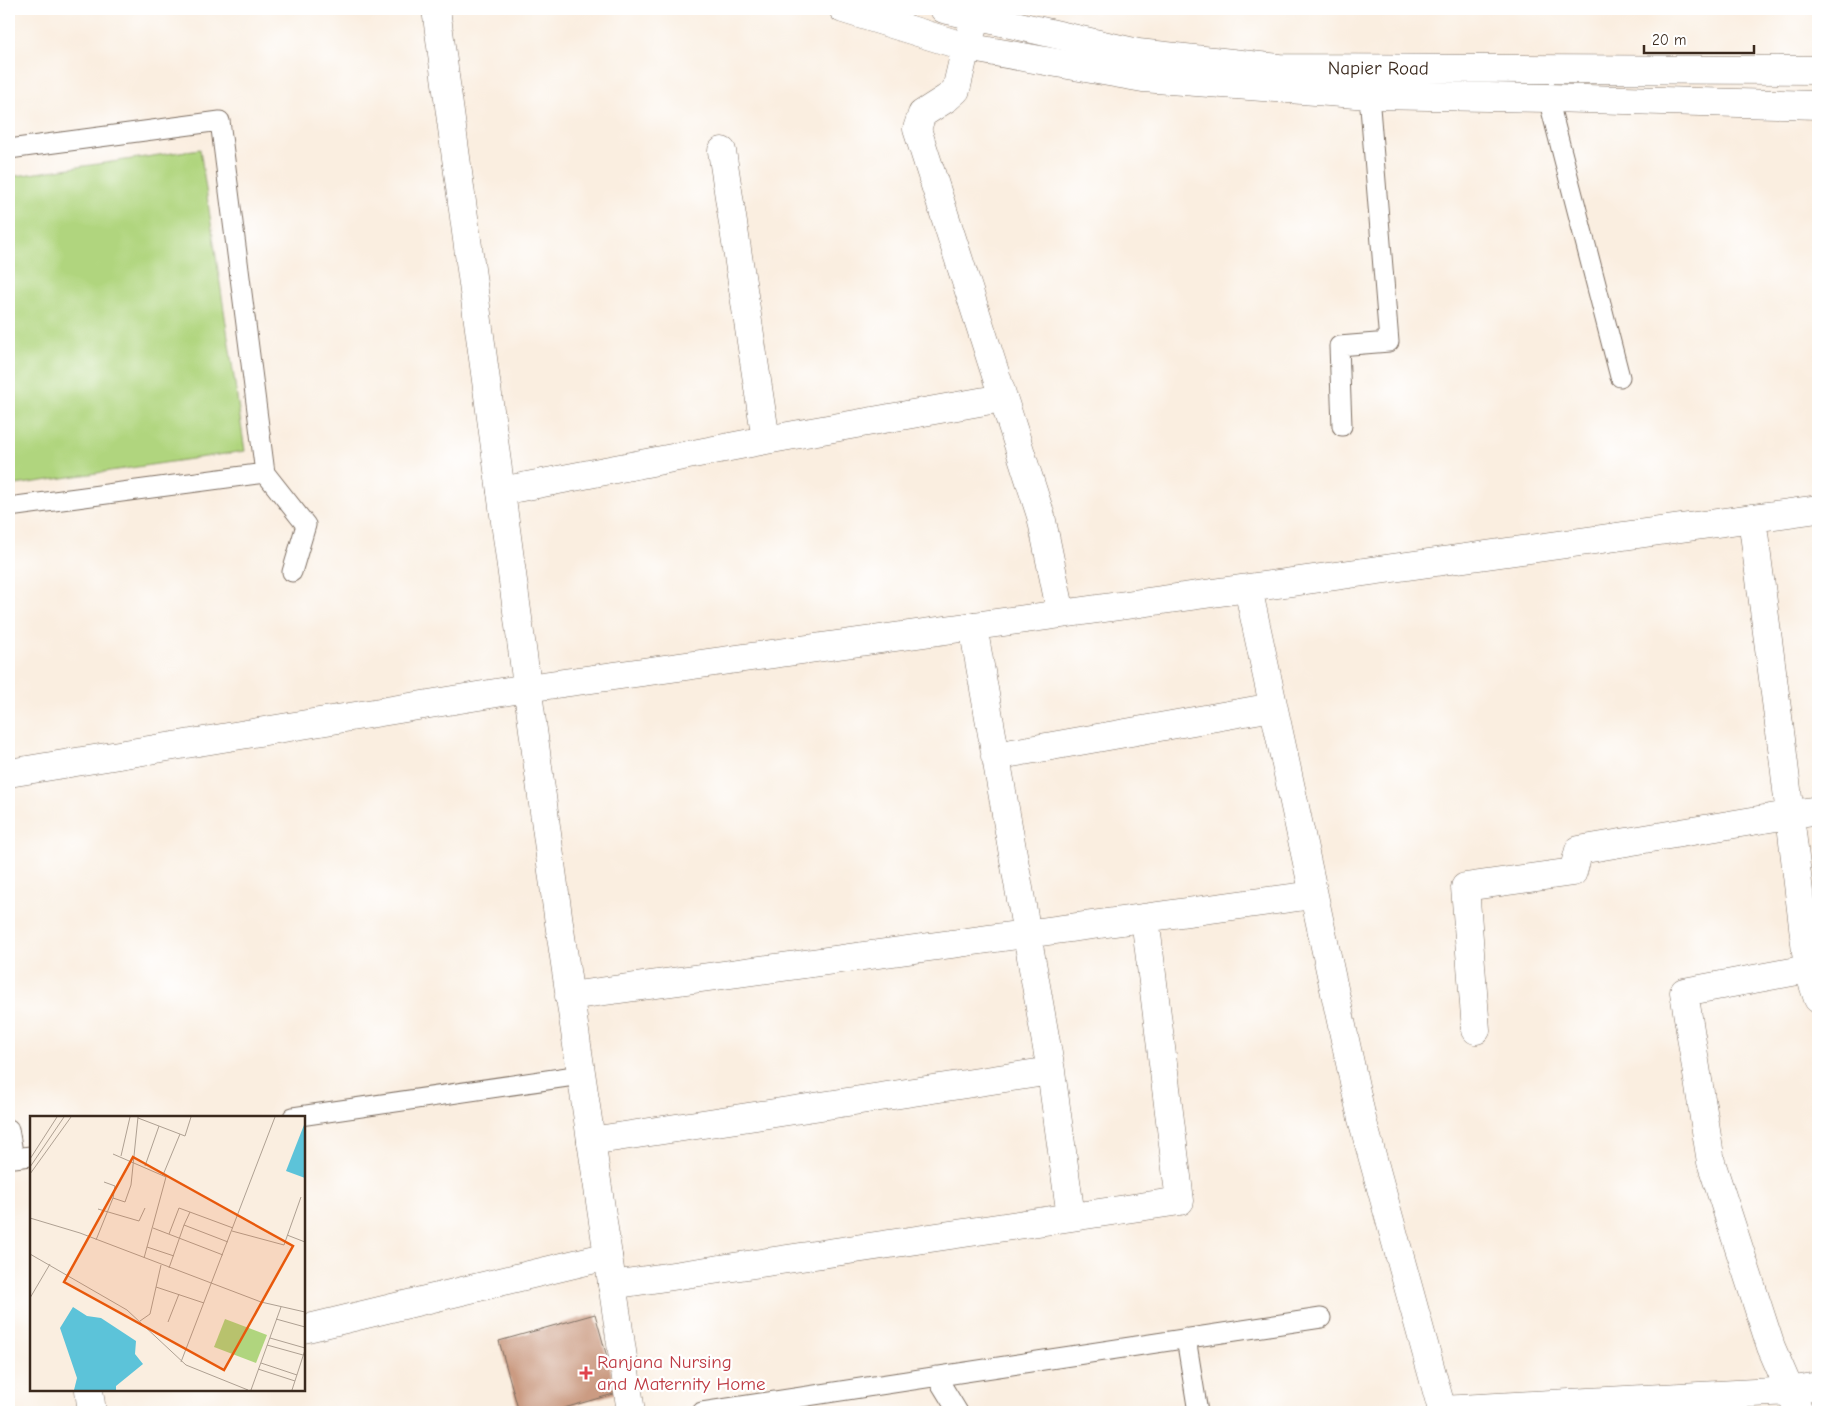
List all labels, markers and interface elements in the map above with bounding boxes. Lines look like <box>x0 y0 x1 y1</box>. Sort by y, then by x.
scale bar <box>1644 22 1754 54</box>
text: 20 m <box>1652 31 1686 49</box>
street label: Napier Road <box>1328 57 1429 80</box>
inset map <box>30 1116 305 1391</box>
place label: Ranjana Nursing and Maternity Home <box>597 1351 766 1395</box>
marker: Ranjana Nursing and Maternity Home <box>579 1366 593 1380</box>

